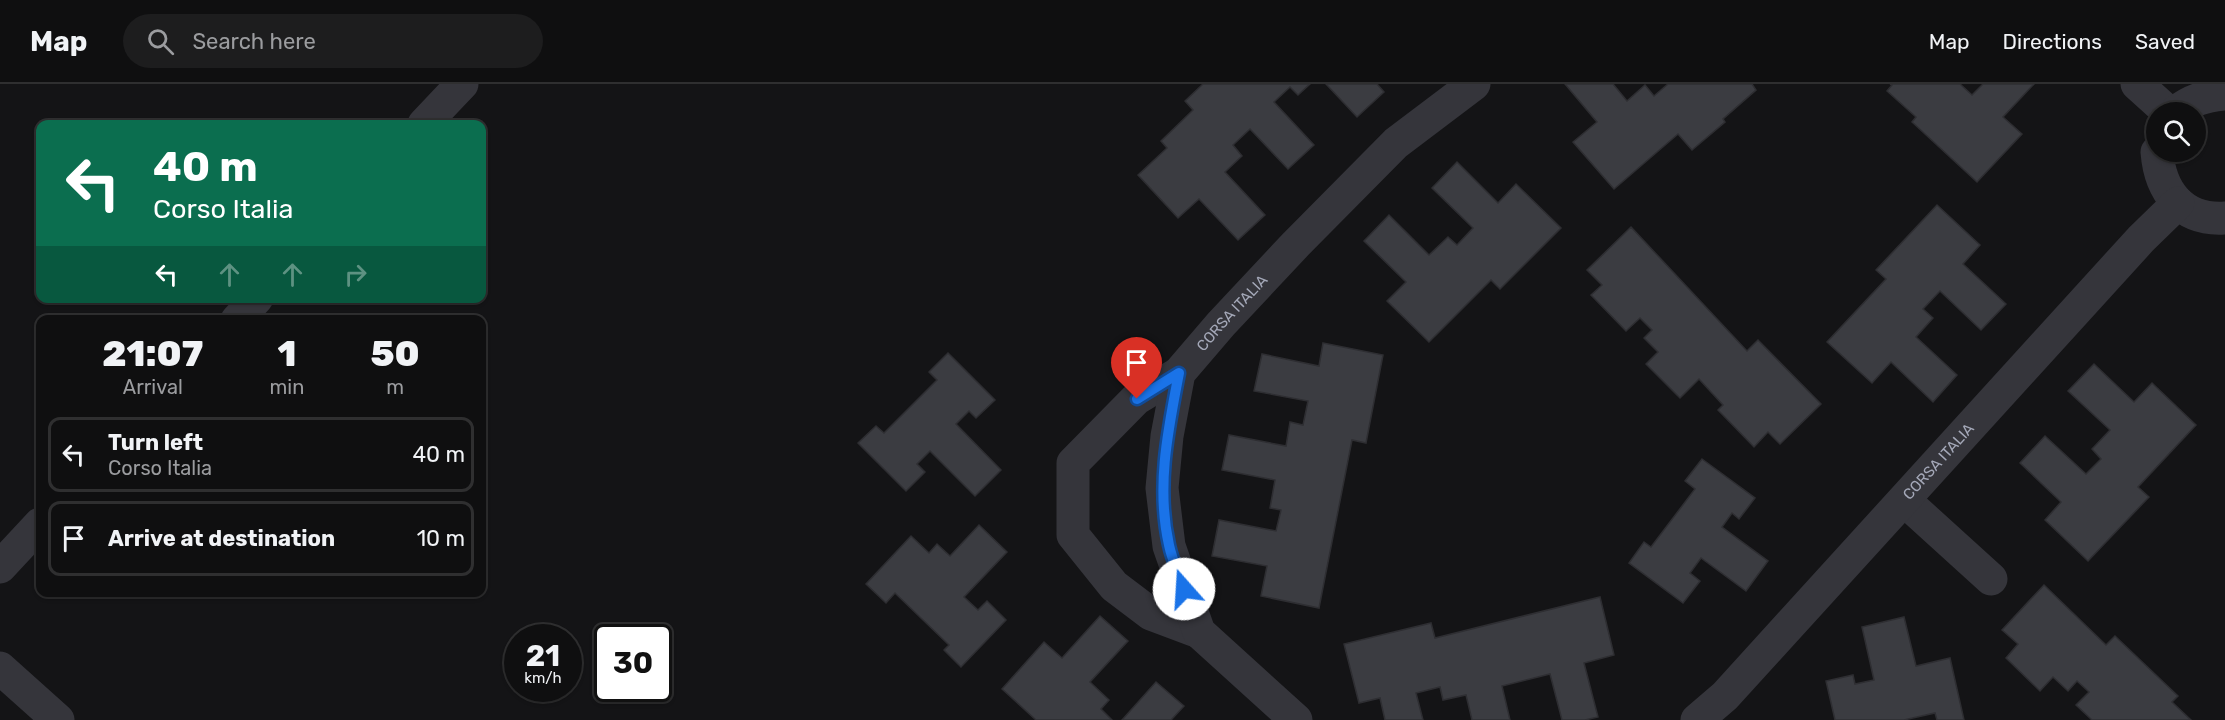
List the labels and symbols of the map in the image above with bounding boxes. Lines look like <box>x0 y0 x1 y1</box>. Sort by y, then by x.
street label: CORSA ITALIA <box>1193 271 1271 355</box>
pin <box>1111 337 1162 399</box>
street label: CORSA ITALIA <box>1899 420 1978 503</box>
position arrow <box>1152 557 1216 621</box>
speed limit sign: 30 <box>594 624 672 702</box>

